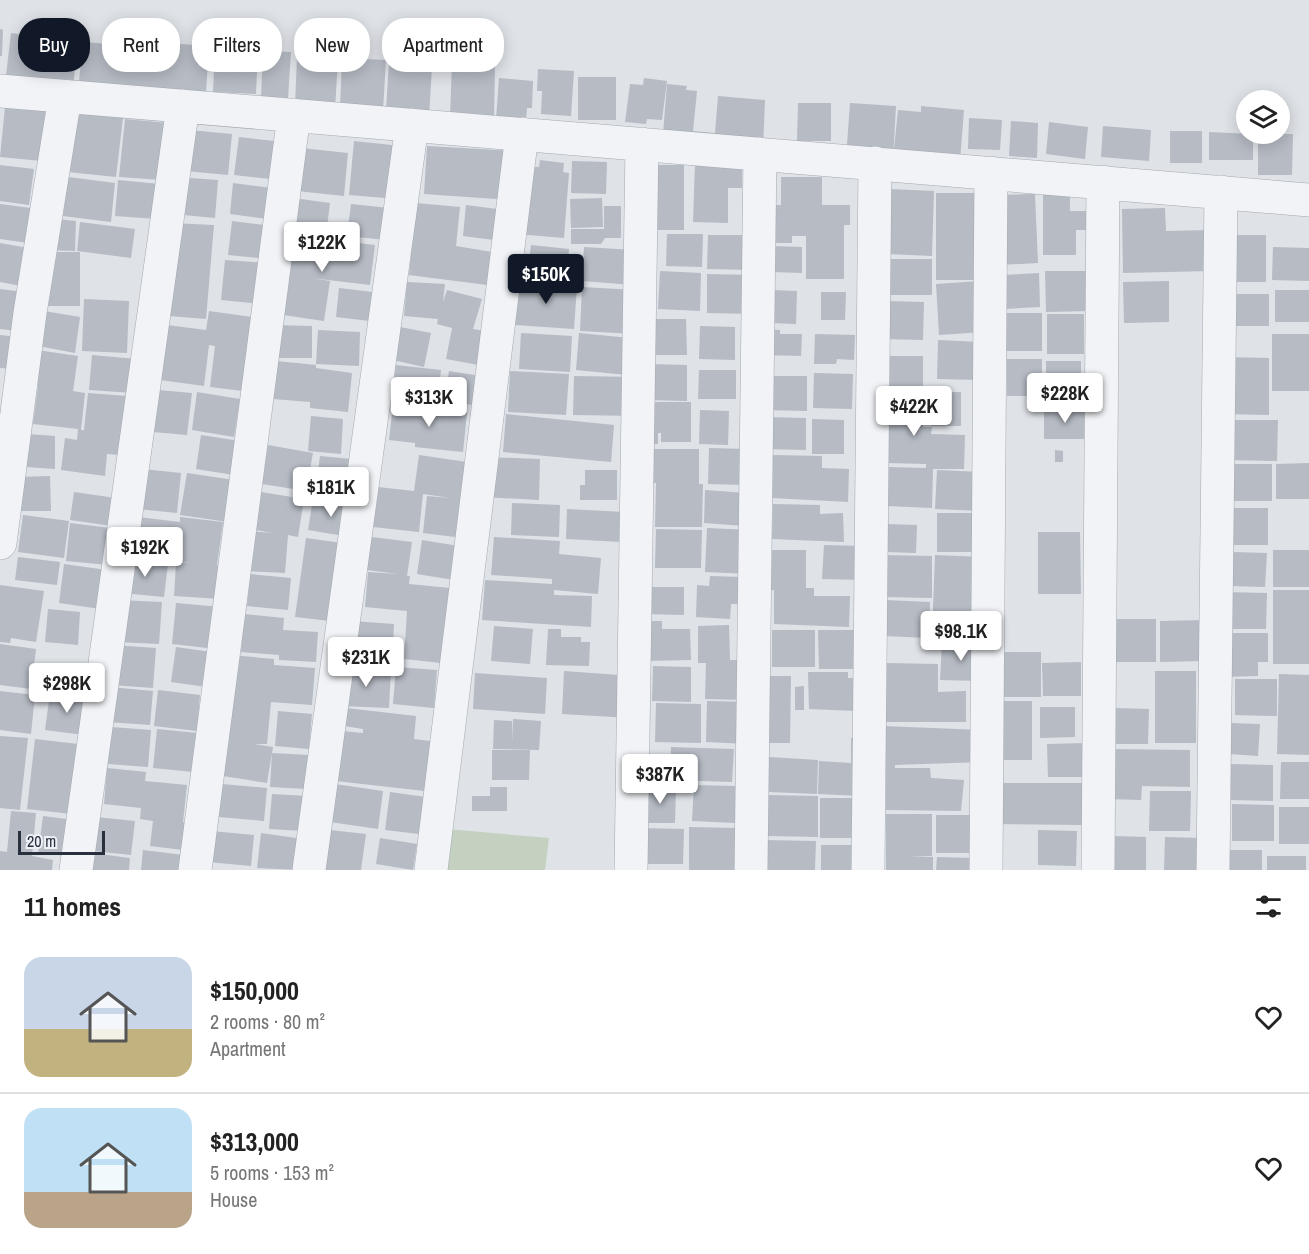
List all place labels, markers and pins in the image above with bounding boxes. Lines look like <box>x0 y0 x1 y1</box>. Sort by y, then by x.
pin: $122K <box>280 222 364 273</box>
pin: $150K <box>504 254 588 305</box>
pin: $228K <box>1023 373 1107 424</box>
pin: $313K <box>387 377 471 428</box>
pin: $422K <box>872 386 956 437</box>
pin: $181K <box>289 467 373 518</box>
pin: $192K <box>103 527 187 578</box>
pin: $98.1K <box>912 611 1010 662</box>
pin: $231K <box>324 637 408 688</box>
pin: $298K <box>25 663 109 714</box>
pin: $387K <box>618 754 702 805</box>

